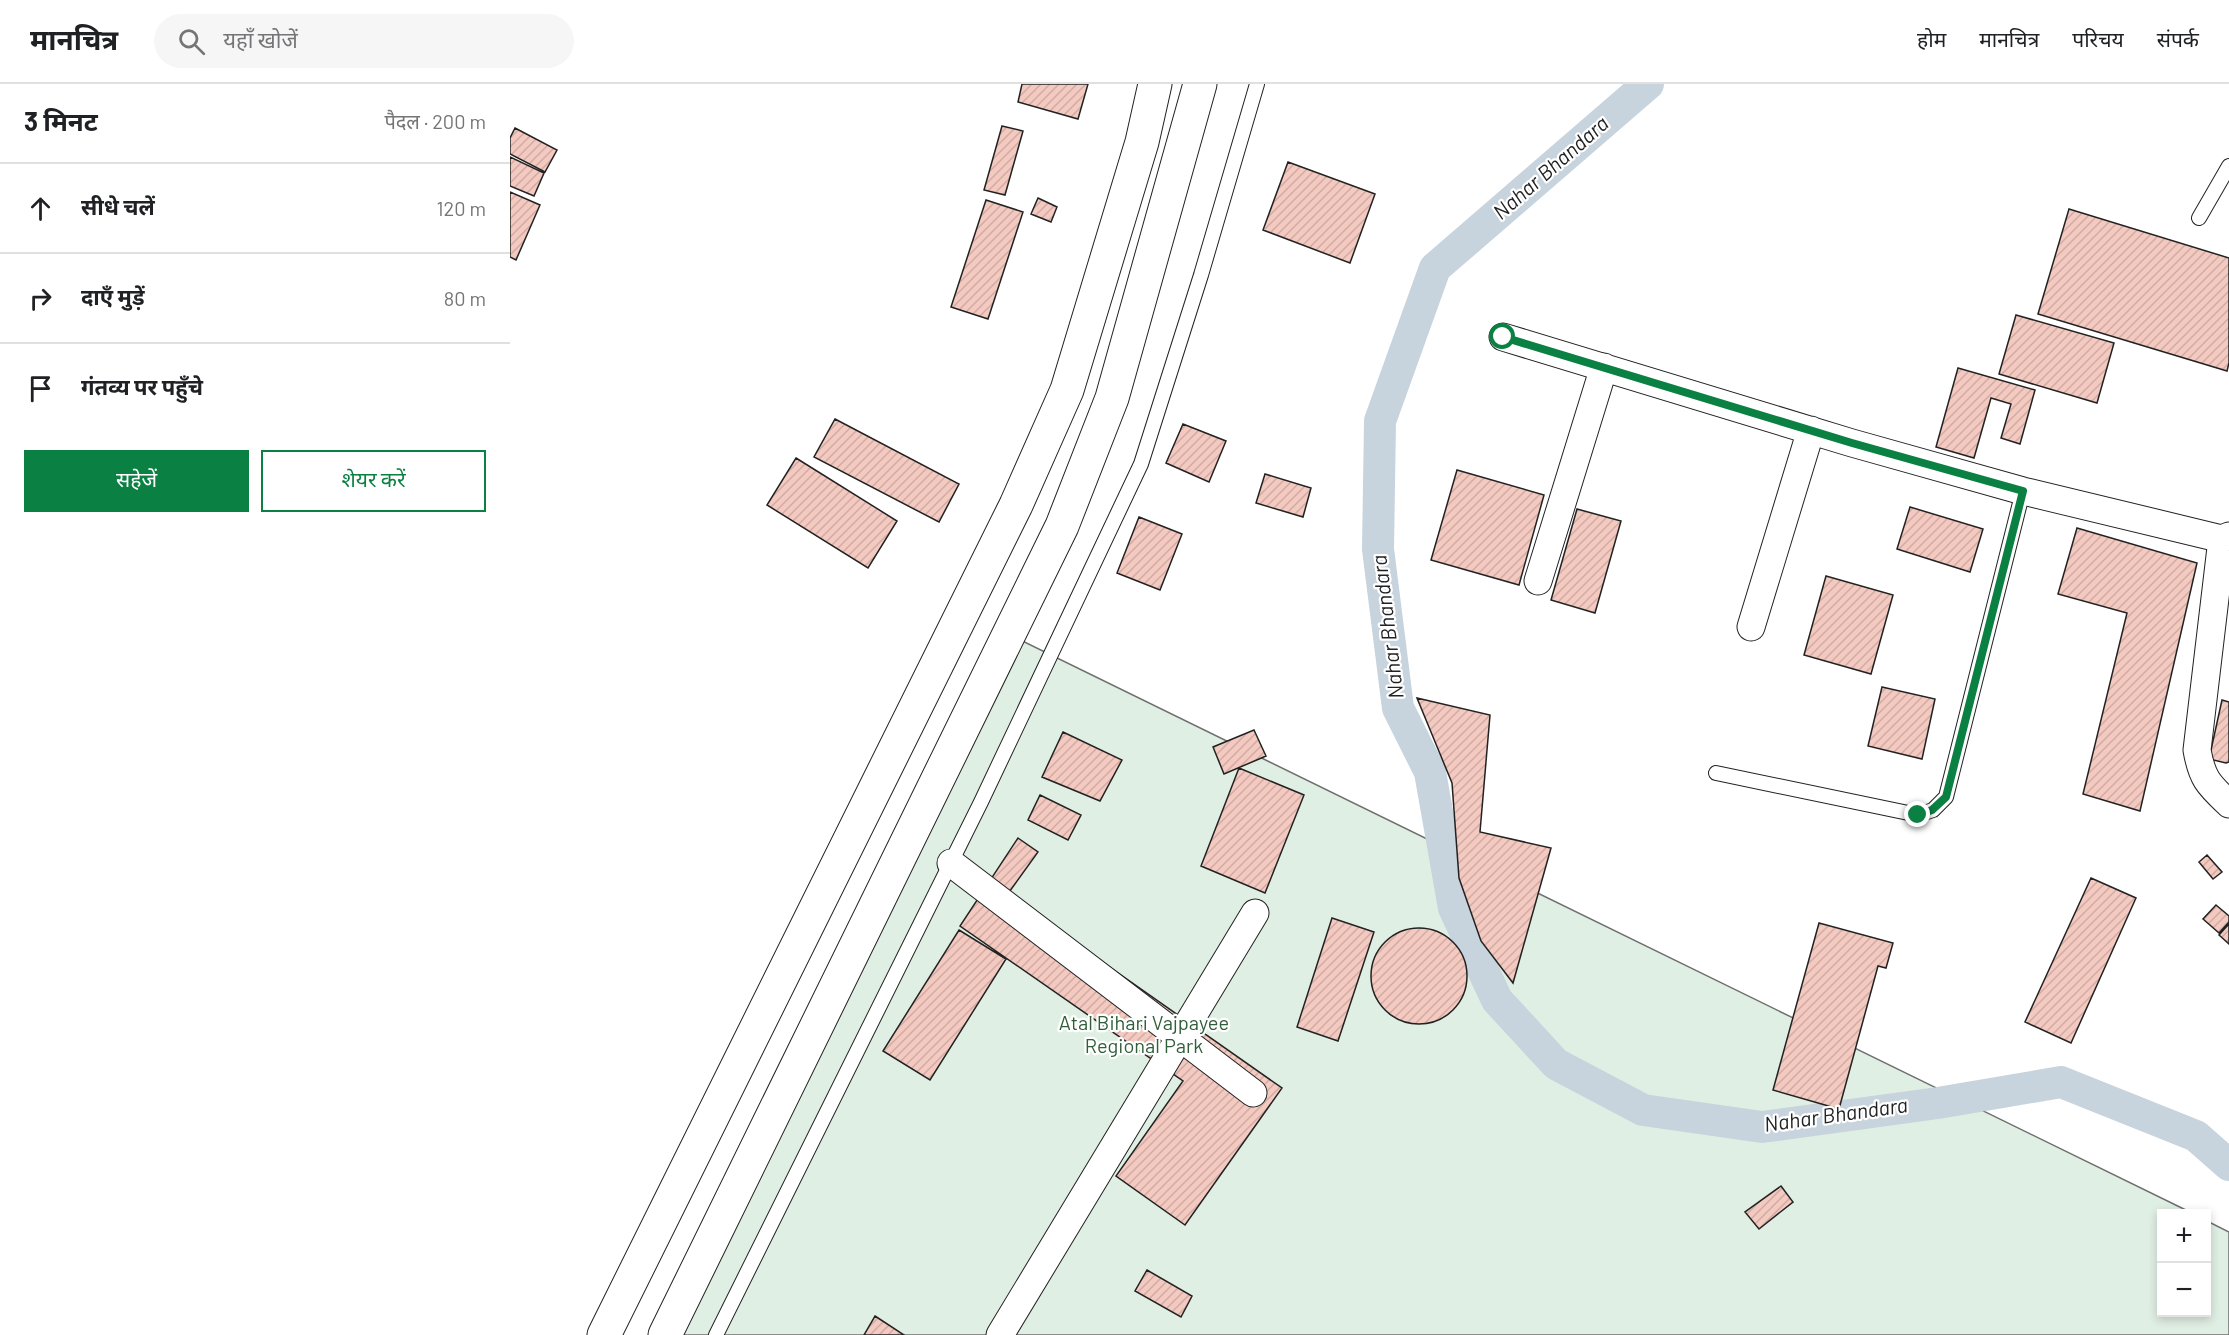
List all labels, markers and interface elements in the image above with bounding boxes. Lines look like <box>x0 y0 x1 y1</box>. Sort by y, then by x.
search box <box>154 14 574 68</box>
text: मानचित्र <box>30 22 118 56</box>
icon: search <box>175 25 208 58</box>
text: यहाँ खोजें <box>223 26 298 52</box>
text: होम <box>1917 26 1946 51</box>
text: मानचित्र <box>1979 26 2039 51</box>
text: परिचय <box>2072 26 2124 51</box>
text: संपर्क <box>2157 26 2199 51</box>
text: 3 मिनट <box>24 105 98 136</box>
text: पैदल · 200 m <box>384 109 486 133</box>
water label: Nahar Bhandara <box>1487 110 1613 224</box>
icon: ahead <box>24 192 57 225</box>
text: सीधे चलें <box>81 193 155 219</box>
text: 120 m <box>436 196 486 220</box>
icon: right <box>24 282 57 315</box>
text: दाएँ मुड़ें <box>81 283 144 309</box>
text: 80 m <box>444 286 486 310</box>
route start <box>1489 323 1515 349</box>
icon: arrive <box>24 372 57 405</box>
text: गंतव्य पर पहुँचे <box>81 373 203 399</box>
button: सहेजें <box>24 450 249 512</box>
button: शेयर करें <box>261 450 486 512</box>
water label: Nahar Bhandara <box>1365 554 1408 701</box>
route end <box>1904 801 1930 827</box>
park label: Atal Bihari Vajpayee Regional Park <box>1059 1010 1229 1057</box>
water label: Nahar Bhandara <box>1762 1091 1909 1136</box>
map controls <box>2157 1209 2211 1317</box>
button: + <box>2157 1209 2211 1263</box>
button: − <box>2157 1263 2211 1317</box>

